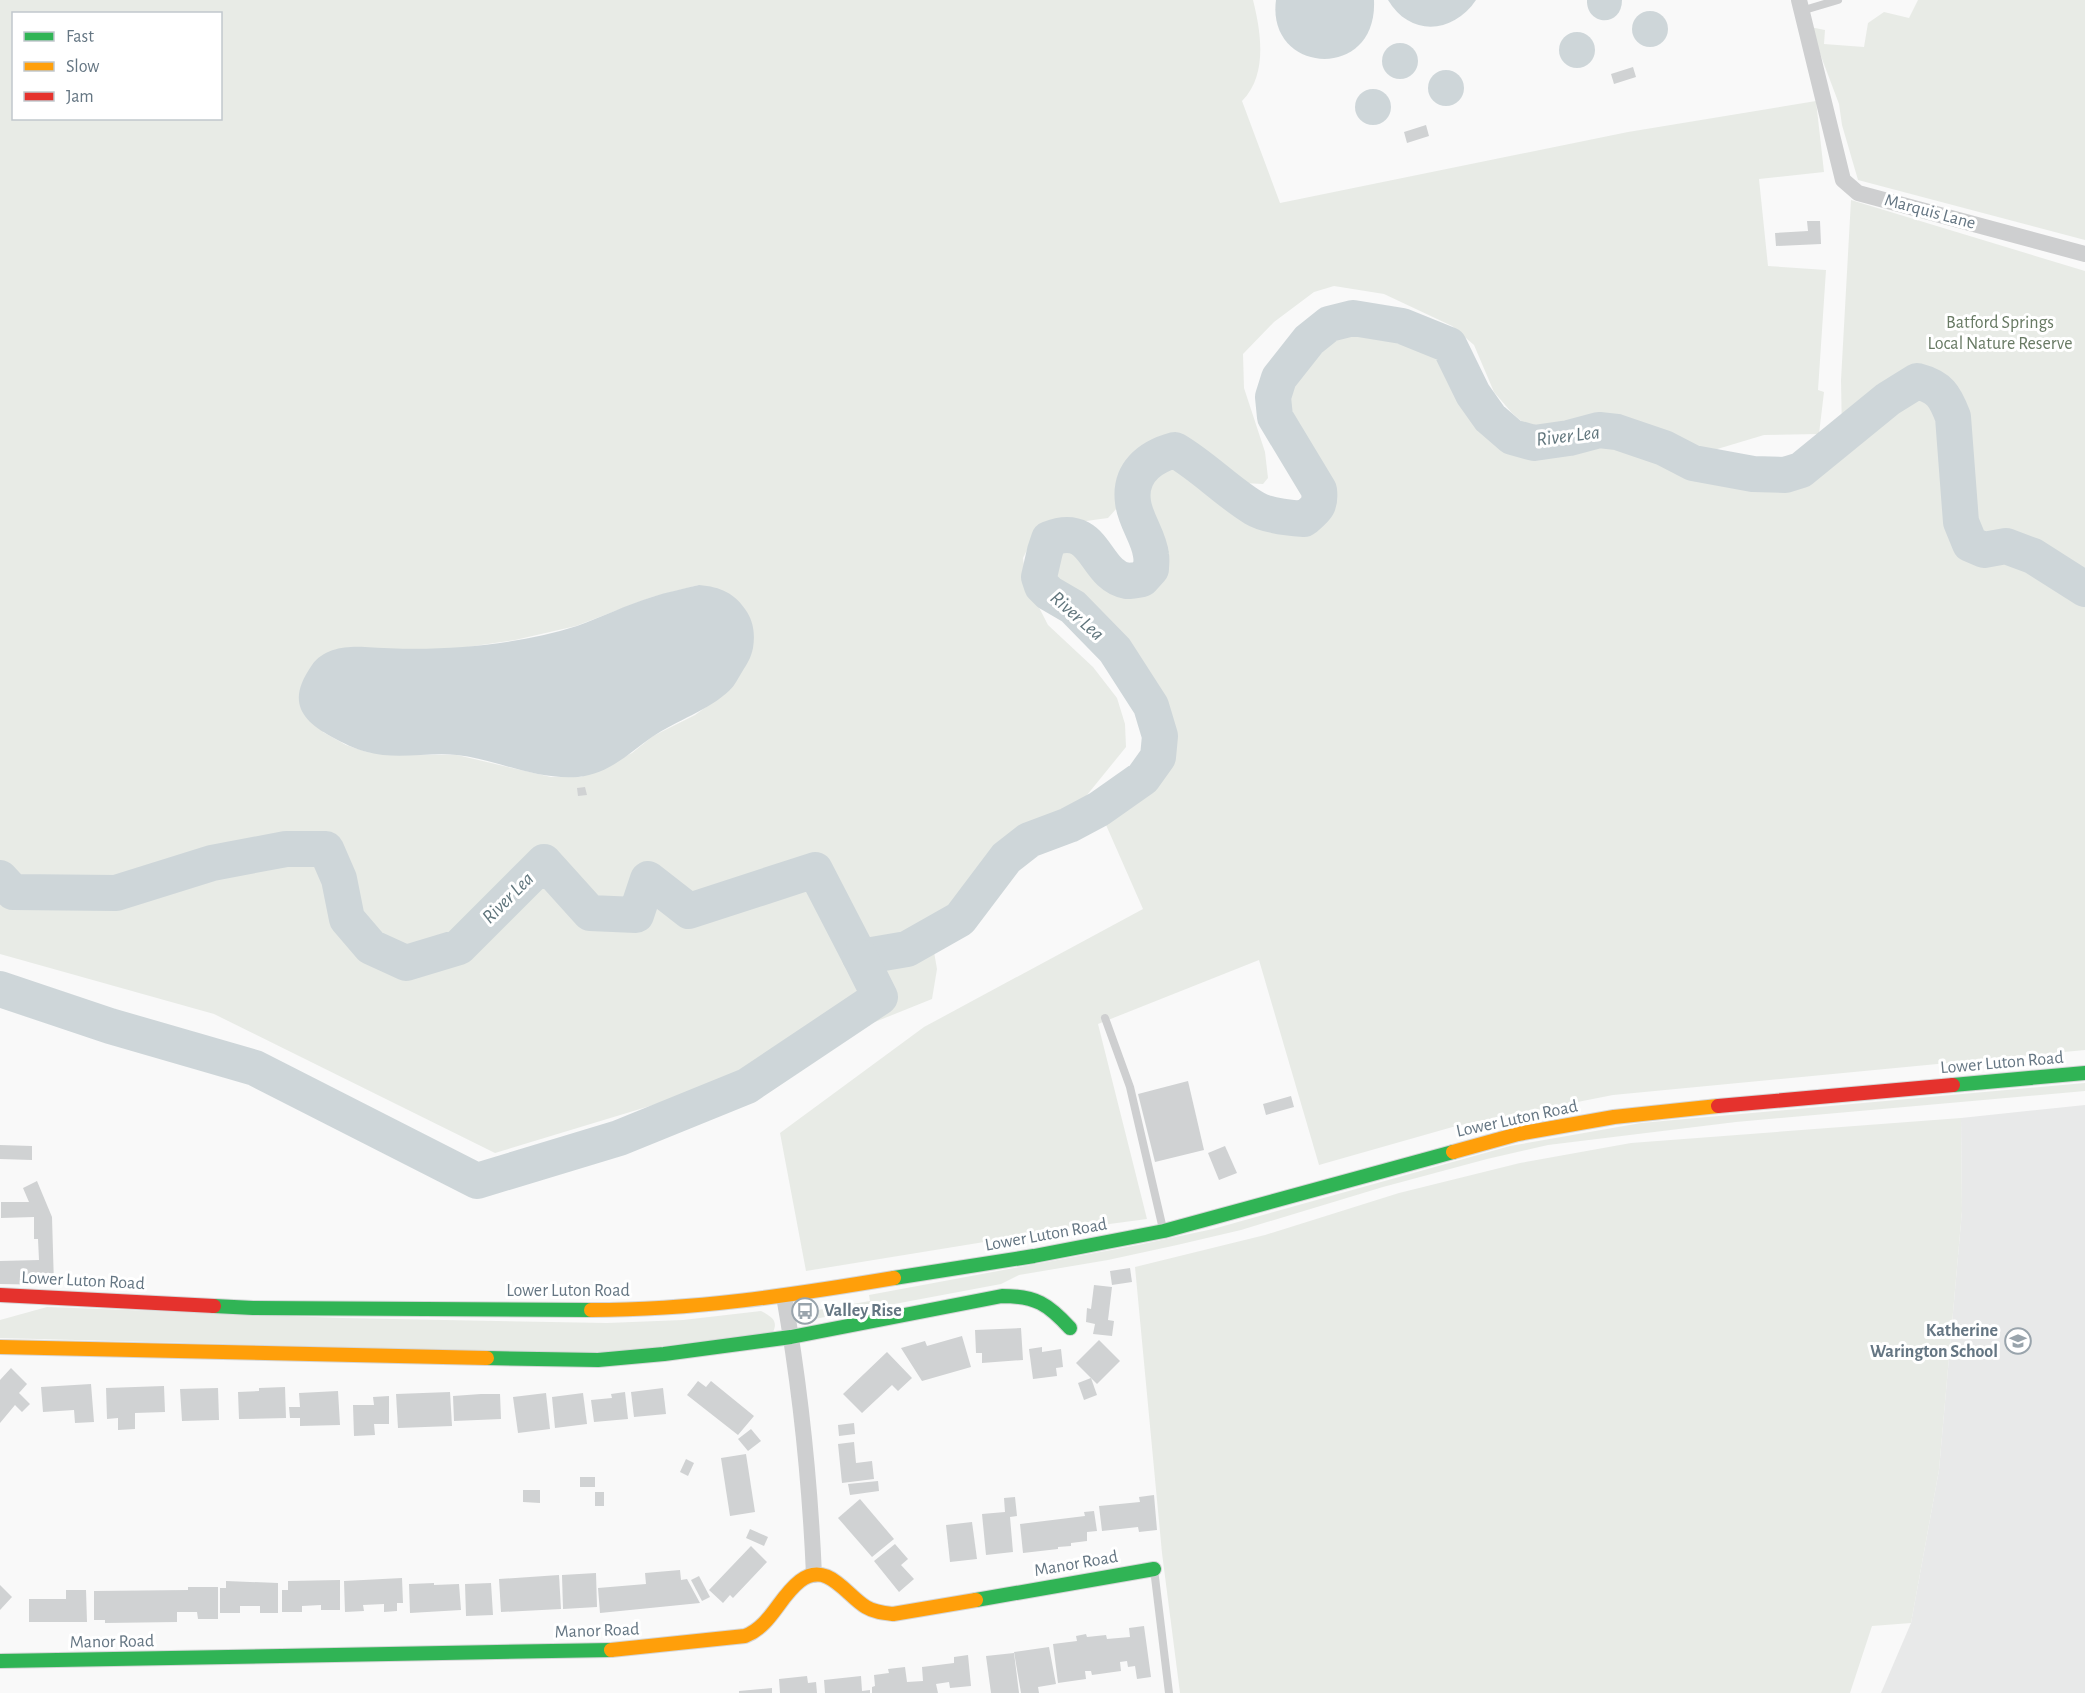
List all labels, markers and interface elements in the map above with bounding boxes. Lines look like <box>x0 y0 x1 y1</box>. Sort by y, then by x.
legend <box>12 12 222 120</box>
text: Fast <box>66 28 94 46</box>
text: Slow <box>66 58 99 76</box>
text: Jam <box>66 88 94 106</box>
street label: Marquis Lane <box>1883 191 1977 233</box>
park label: Batford Springs Local Nature Reserve <box>1928 314 2072 353</box>
water label: River Lea <box>1535 422 1601 450</box>
water label: River Lea <box>1046 588 1108 644</box>
water label: River Lea <box>478 868 538 928</box>
street label: Lower Luton Road <box>1940 1049 2064 1077</box>
street label: Lower Luton Road <box>1455 1097 1579 1141</box>
street label: Lower Luton Road <box>984 1215 1108 1255</box>
street label: Lower Luton Road <box>21 1269 145 1293</box>
street label: Lower Luton Road <box>506 1282 630 1300</box>
bus stop icon: Valley Rise <box>790 1296 820 1326</box>
place label: Valley Rise <box>824 1302 902 1320</box>
place label: Katherine Warington School <box>1870 1322 1998 1361</box>
school or university icon: Katherine Warington School <box>2003 1326 2033 1356</box>
street label: Manor Road <box>1033 1548 1119 1580</box>
street label: Manor Road <box>554 1621 640 1641</box>
street label: Manor Road <box>69 1632 155 1652</box>

